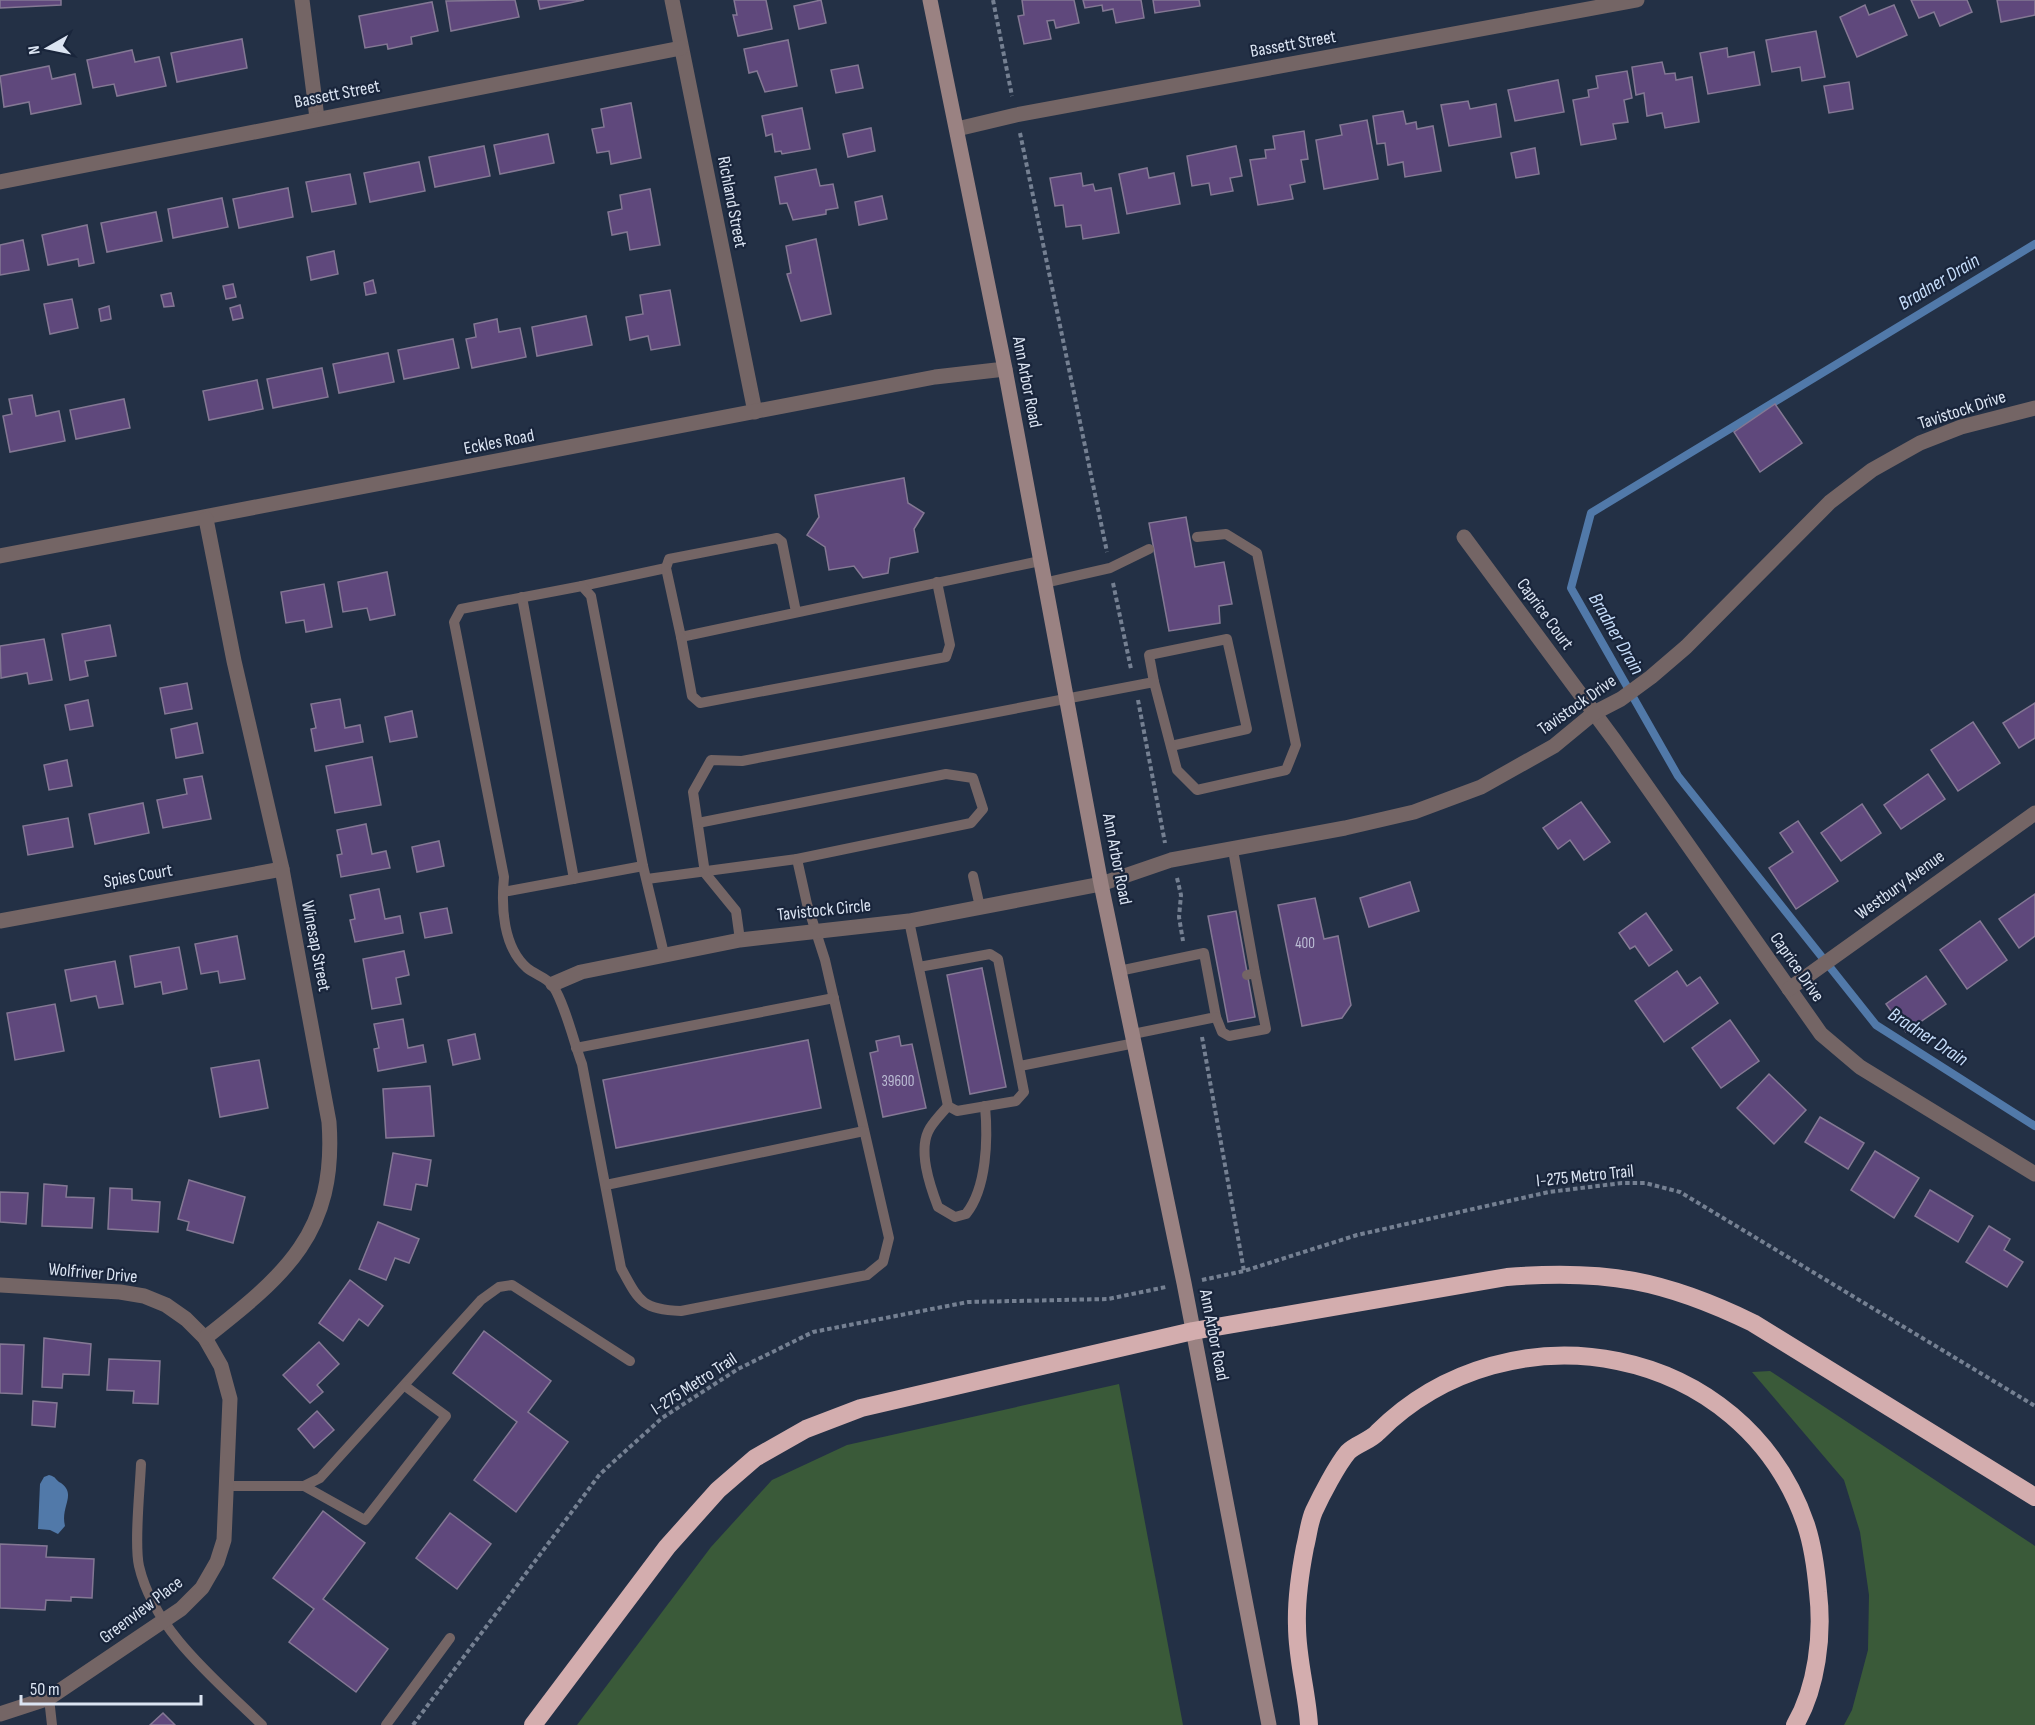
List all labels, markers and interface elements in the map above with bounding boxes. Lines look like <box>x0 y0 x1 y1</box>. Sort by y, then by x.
north arrow <box>18 18 78 78</box>
street label: Bassett Street <box>1248 26 1338 62</box>
text: N <box>25 44 45 56</box>
street label: Bassett Street <box>292 75 382 113</box>
street label: Richland Street <box>713 154 751 250</box>
water label: Bradner Drain <box>1894 248 1984 316</box>
street label: Ann Arbor Road <box>1008 334 1046 429</box>
street label: Tavistock Drive <box>1916 386 2008 434</box>
street label: Eckles Road <box>462 425 536 459</box>
street label: Caprice Court <box>1512 574 1578 654</box>
water label: Bradner Drain <box>1583 589 1649 679</box>
street label: Tavistock Drive <box>1534 670 1620 740</box>
street label: Ann Arbor Road <box>1098 811 1136 906</box>
street label: Westbury Avenue <box>1851 846 1949 924</box>
street label: Spies Court <box>102 860 175 892</box>
street label: Tavistock Circle <box>776 895 872 925</box>
street label: Winesap Street <box>297 899 335 993</box>
street label: Caprice Drive <box>1765 928 1829 1006</box>
house number: 400 <box>1295 934 1315 953</box>
water label: Bradner Drain <box>1884 1002 1972 1072</box>
house number: 39600 <box>882 1072 914 1091</box>
street label: I-275 Metro Trail <box>1535 1160 1635 1192</box>
street label: Wolfriver Drive <box>48 1259 138 1287</box>
street label: Ann Arbor Road <box>1195 1287 1233 1382</box>
street label: I-275 Metro Trail <box>647 1348 741 1420</box>
street label: Greenview Place <box>95 1572 187 1648</box>
scale bar <box>21 1668 201 1706</box>
text: 50 m <box>30 1679 60 1700</box>

